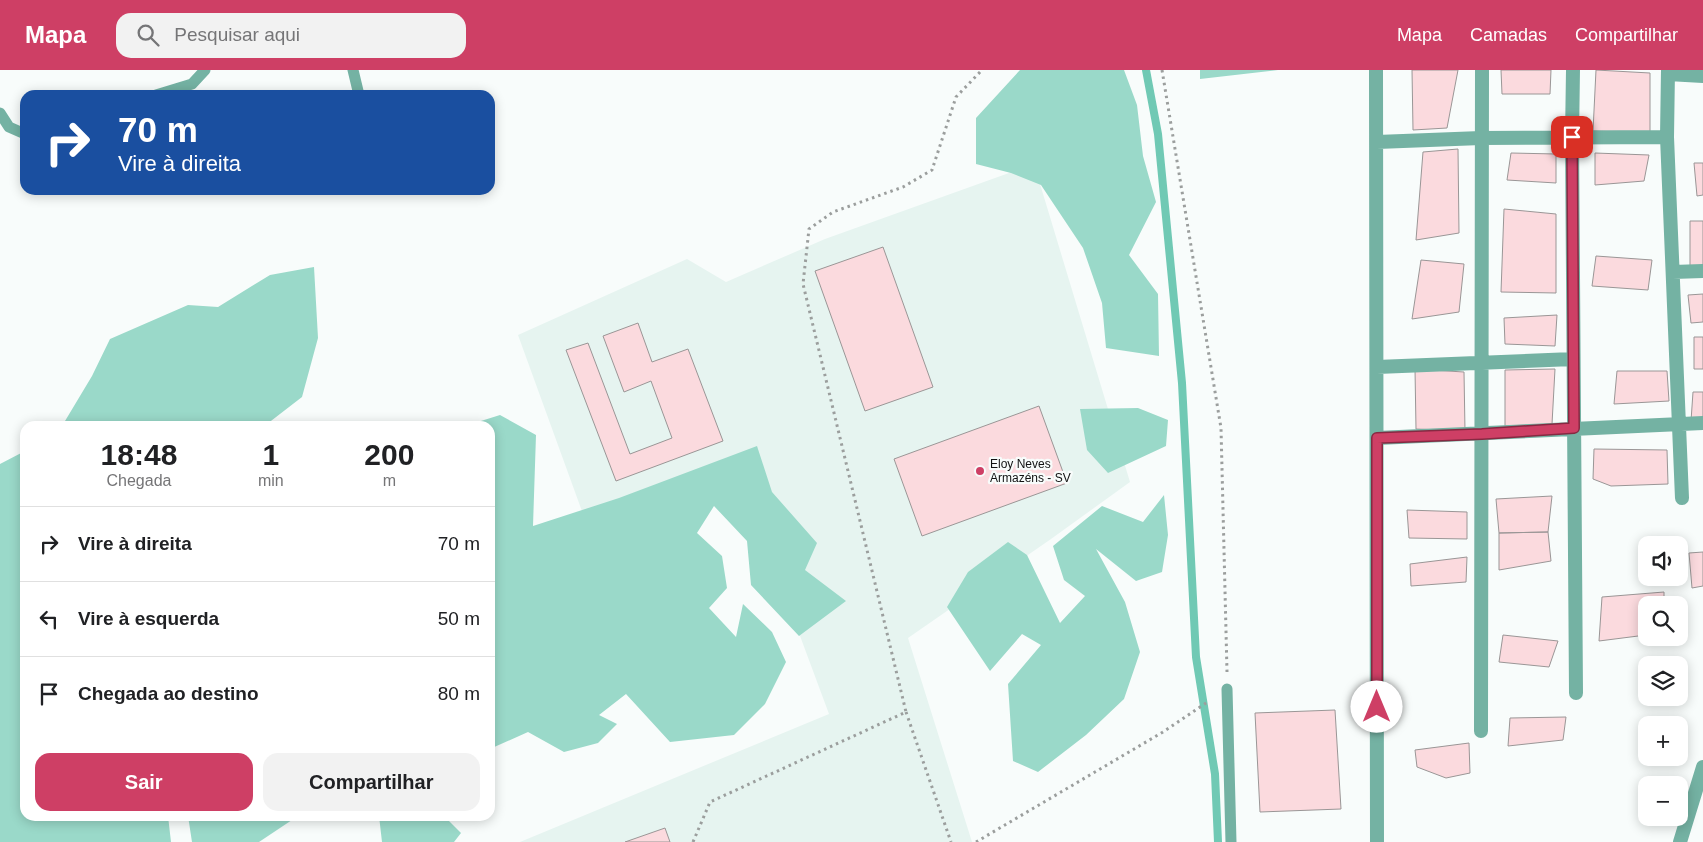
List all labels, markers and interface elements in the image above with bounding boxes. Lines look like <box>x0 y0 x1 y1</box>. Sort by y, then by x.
search box <box>116 13 466 58</box>
text: Mapa <box>25 21 86 48</box>
icon: search <box>134 21 162 49</box>
text: Pesquisar aqui <box>174 24 300 45</box>
text: Mapa <box>1397 25 1442 45</box>
text: Camadas <box>1470 25 1547 45</box>
text: Compartilhar <box>1575 25 1678 45</box>
icon: right <box>35 110 100 175</box>
text: 70 m <box>118 110 198 149</box>
pin <box>1551 116 1593 158</box>
icon: arrive <box>1558 123 1586 151</box>
text: Vire à direita <box>118 151 241 176</box>
text: 18:48 <box>101 438 177 471</box>
text: 1 <box>262 438 279 471</box>
text: 200 <box>364 438 414 471</box>
place label: Eloy Neves Armazéns - SV <box>990 457 1071 485</box>
marker: Eloy Neves Armazéns - SV <box>974 465 986 477</box>
text: Chegada <box>106 472 171 489</box>
text: min <box>258 472 284 489</box>
text: m <box>383 472 396 489</box>
icon: right <box>35 530 63 558</box>
text: Vire à direita <box>78 533 192 554</box>
text: 70 m <box>438 533 480 554</box>
map controls <box>1638 536 1688 826</box>
button: sound <box>1638 536 1688 586</box>
button: search <box>1638 596 1688 646</box>
icon: left <box>35 605 63 633</box>
text: Vire à esquerda <box>78 608 219 629</box>
text: 50 m <box>438 608 480 629</box>
button: layers <box>1638 656 1688 706</box>
icon: arrive <box>35 680 63 708</box>
position arrow <box>1350 680 1402 732</box>
text: Chegada ao destino <box>78 683 259 704</box>
text: 80 m <box>438 683 480 704</box>
button: + <box>1638 716 1688 766</box>
button: Sair <box>35 753 253 811</box>
button: Compartilhar <box>263 753 480 811</box>
button: − <box>1638 776 1688 826</box>

